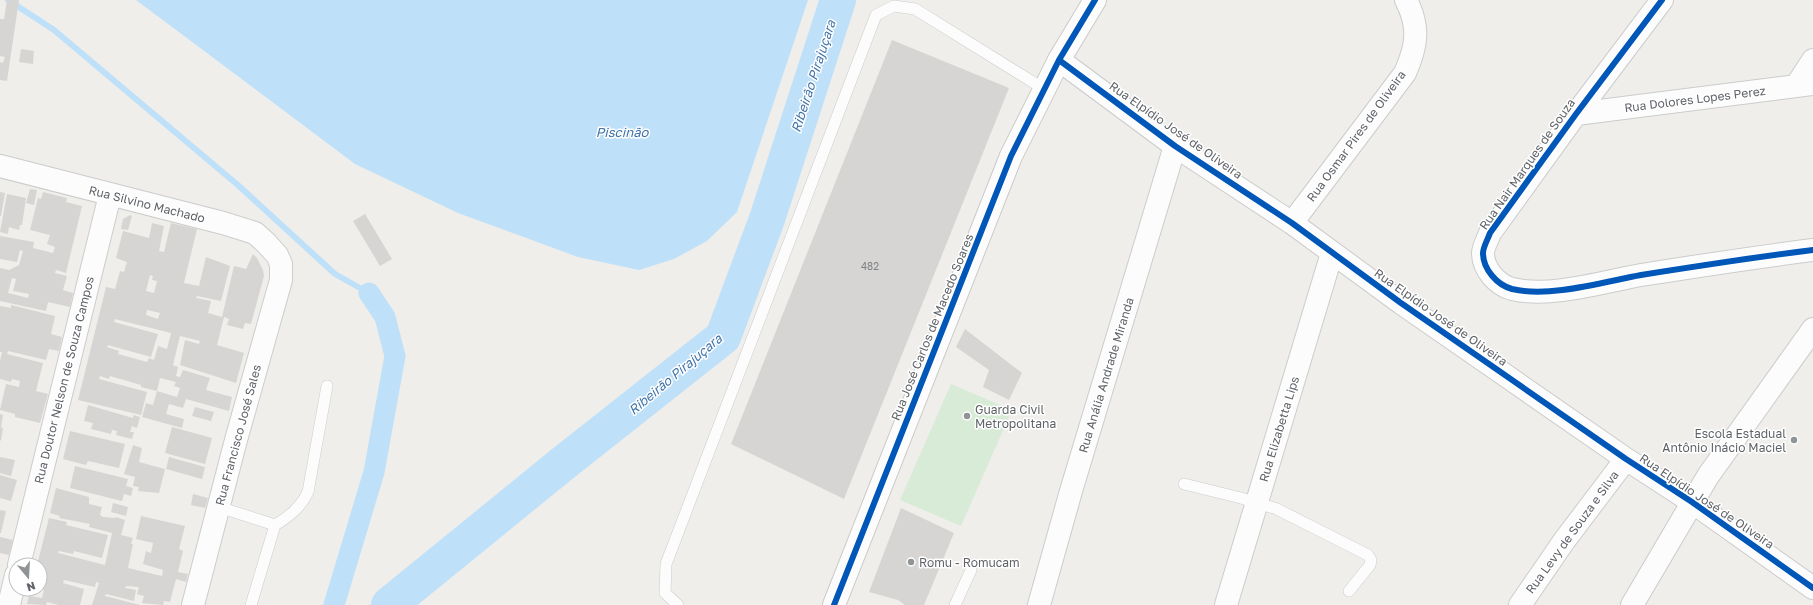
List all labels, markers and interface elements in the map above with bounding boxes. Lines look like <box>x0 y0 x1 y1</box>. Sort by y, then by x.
water label: Ribeirão Pirajuçara <box>787 17 839 134</box>
street label: Rua Osmar Pires de Oliveira <box>1303 67 1409 205</box>
street label: Rua Elpídio José de Oliveira <box>1107 78 1245 182</box>
street label: Rua Dolores Lopes Perez <box>1623 83 1767 115</box>
street label: Rua Nair Marques de Souza <box>1476 95 1578 233</box>
water label: Piscinão <box>596 124 649 140</box>
street label: Rua Silvino Machado <box>87 182 207 226</box>
street label: Rua José Carlos de Macedo Soares <box>888 231 976 423</box>
house number: 482 <box>861 260 879 272</box>
street label: Rua Elpídio José de Oliveira <box>1372 265 1510 369</box>
street label: Rua Doutor Nelson de Souza Campos <box>31 275 97 485</box>
street label: Rua Anália Andrade Miranda <box>1075 295 1137 455</box>
water label: Ribeirão Pirajuçara <box>625 330 725 418</box>
street label: Rua Francisco José Sales <box>212 363 264 507</box>
street label: Rua Elizabetta Lips <box>1256 374 1302 484</box>
place label: Guarda Civil Metropolitana <box>975 402 1056 431</box>
marker: Guarda Civil Metropolitana <box>962 411 972 421</box>
place label: Escola Estadual Antônio Inácio Maciel <box>1662 426 1786 455</box>
marker: Escola Estadual Antônio Inácio Maciel <box>1789 435 1799 445</box>
street label: Rua Elpídio José de Oliveira <box>1637 450 1777 552</box>
street label: Rua Levy de Souza e Silva <box>1522 468 1622 596</box>
place label: Romu - Romucam <box>919 555 1020 570</box>
north arrow <box>8 557 48 597</box>
marker: Romu - Romucam <box>906 557 916 567</box>
text: N <box>25 580 37 594</box>

